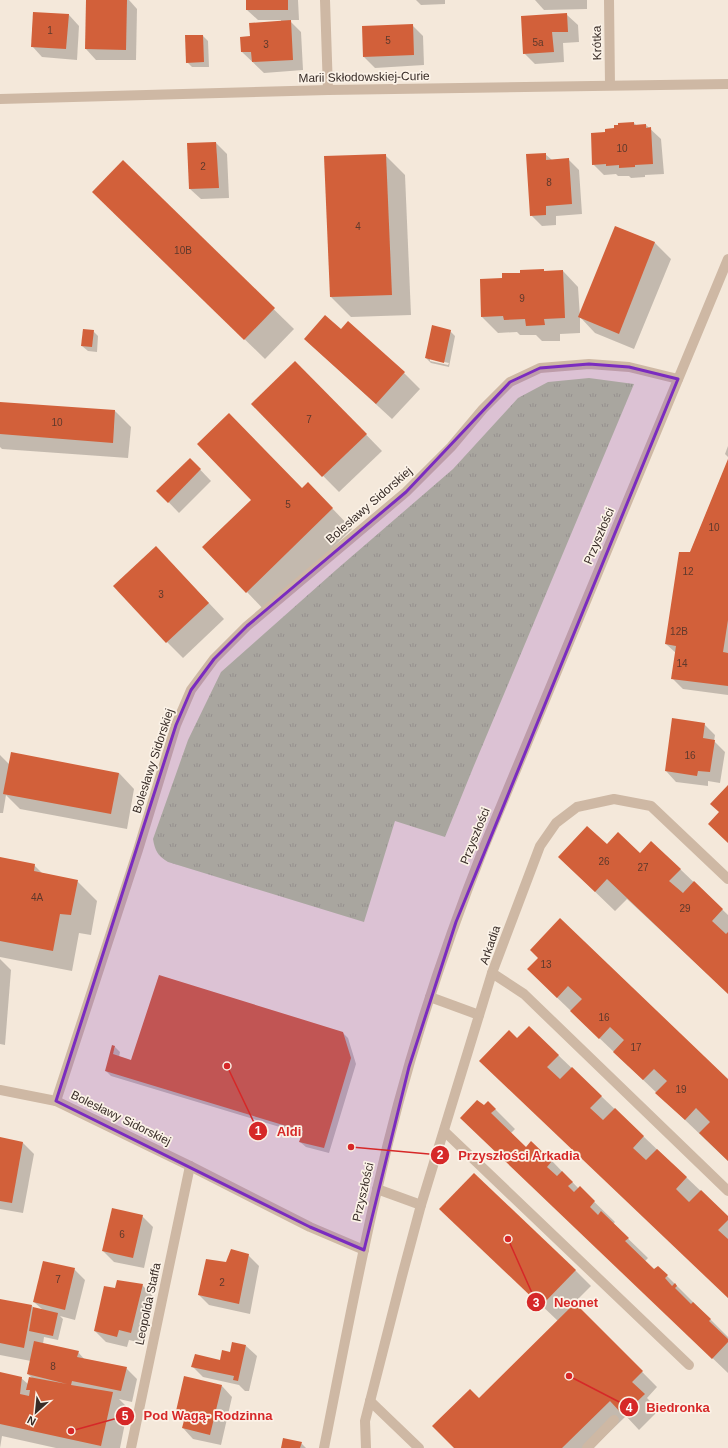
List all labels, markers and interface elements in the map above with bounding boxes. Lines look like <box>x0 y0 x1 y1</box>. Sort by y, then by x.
house number: 1 <box>47 25 53 36</box>
street label: Krótka <box>590 25 604 60</box>
house number: 5 <box>385 35 391 46</box>
house number: 5a <box>532 37 544 48</box>
house number: 3 <box>263 39 269 50</box>
street label: Marii Skłodowskiej-Curie <box>298 69 430 85</box>
house number: 10 <box>616 143 628 154</box>
house number: 2 <box>200 161 206 172</box>
house number: 8 <box>546 177 552 188</box>
house number: 4 <box>355 221 361 232</box>
house number: 10B <box>174 245 192 256</box>
house number: 9 <box>519 293 525 304</box>
house number: 7 <box>306 414 312 425</box>
house number: 10 <box>51 417 63 428</box>
street label: Bolesławy Sidorskiej <box>323 464 415 546</box>
house number: 5 <box>285 499 291 510</box>
street label: Przyszłości <box>581 506 617 566</box>
house number: 10 <box>708 522 720 533</box>
house number: 12 <box>682 566 694 577</box>
house number: 3 <box>158 589 164 600</box>
house number: 12B <box>670 626 688 637</box>
house number: 14 <box>676 658 688 669</box>
street label: Bolesławy Sidorskiej <box>129 707 177 815</box>
house number: 16 <box>684 750 696 761</box>
street label: Przyszłości <box>457 806 493 866</box>
house number: 26 <box>598 856 610 867</box>
house number: 27 <box>637 862 649 873</box>
house number: 4A <box>31 892 43 903</box>
house number: 29 <box>679 903 691 914</box>
street label: Arkadia <box>477 923 503 967</box>
house number: 13 <box>540 959 552 970</box>
house number: 16 <box>598 1012 610 1023</box>
house number: 17 <box>630 1042 642 1053</box>
house number: 19 <box>675 1084 687 1095</box>
street label: Bolesławy Sidorskiej <box>69 1088 173 1148</box>
callout: Aldi <box>248 1118 309 1143</box>
text: 1 <box>255 1124 262 1138</box>
text: Aldi <box>277 1124 301 1139</box>
callout: Przyszłości Arkadia <box>430 1143 588 1168</box>
text: 2 <box>437 1148 444 1162</box>
text: Przyszłości Arkadia <box>458 1148 581 1163</box>
street label: Przyszłości <box>349 1161 377 1223</box>
house number: 6 <box>119 1229 125 1240</box>
street label: Leopolda Staffa <box>132 1261 164 1346</box>
house number: 7 <box>55 1274 61 1285</box>
house number: 2 <box>219 1277 225 1288</box>
callout: Neonet <box>526 1290 606 1315</box>
text: Neonet <box>554 1295 599 1310</box>
text: 3 <box>533 1296 540 1310</box>
house number: 8 <box>50 1361 56 1372</box>
north arrow <box>16 1392 56 1432</box>
callout: Biedronka <box>619 1395 718 1420</box>
text: Biedronka <box>646 1400 711 1415</box>
text: 4 <box>626 1401 633 1415</box>
callout: Pod Wagą- Rodzinna <box>115 1403 280 1428</box>
text: Pod Wagą- Rodzinna <box>144 1408 273 1423</box>
text: 5 <box>122 1409 129 1423</box>
text: N <box>25 1414 38 1428</box>

